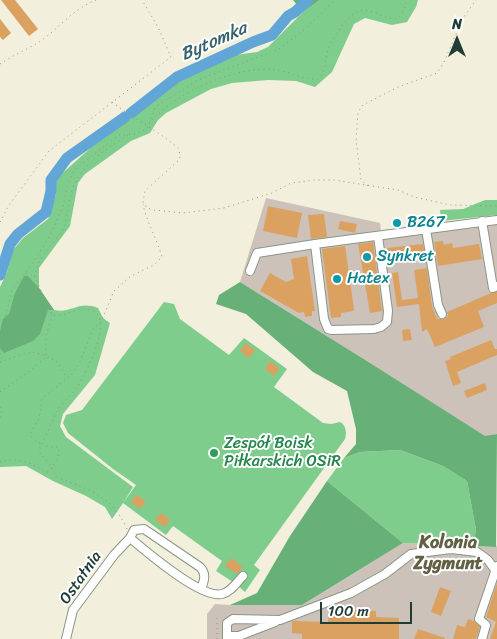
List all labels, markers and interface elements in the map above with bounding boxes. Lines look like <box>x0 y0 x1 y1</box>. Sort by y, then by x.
text: N <box>452 12 462 37</box>
north arrow <box>432 15 482 65</box>
water label: Bytomka <box>178 18 250 66</box>
place label: B267 <box>407 213 445 233</box>
marker: B267 <box>391 217 403 229</box>
place label: Synkret <box>377 247 434 267</box>
marker: Synkret <box>361 251 373 263</box>
place label: Hatex <box>347 269 390 289</box>
marker: Hatex <box>331 273 343 285</box>
place label: Zespół Boisk Piłkarskich OSiR <box>224 434 341 472</box>
marker: Zespół Boisk Piłkarskich OSiR <box>208 447 220 459</box>
district label: Kolonia Zygmunt <box>413 532 483 574</box>
street label: Ostatnia <box>56 548 106 608</box>
scale bar <box>322 592 414 624</box>
text: 100 m <box>328 598 369 624</box>

